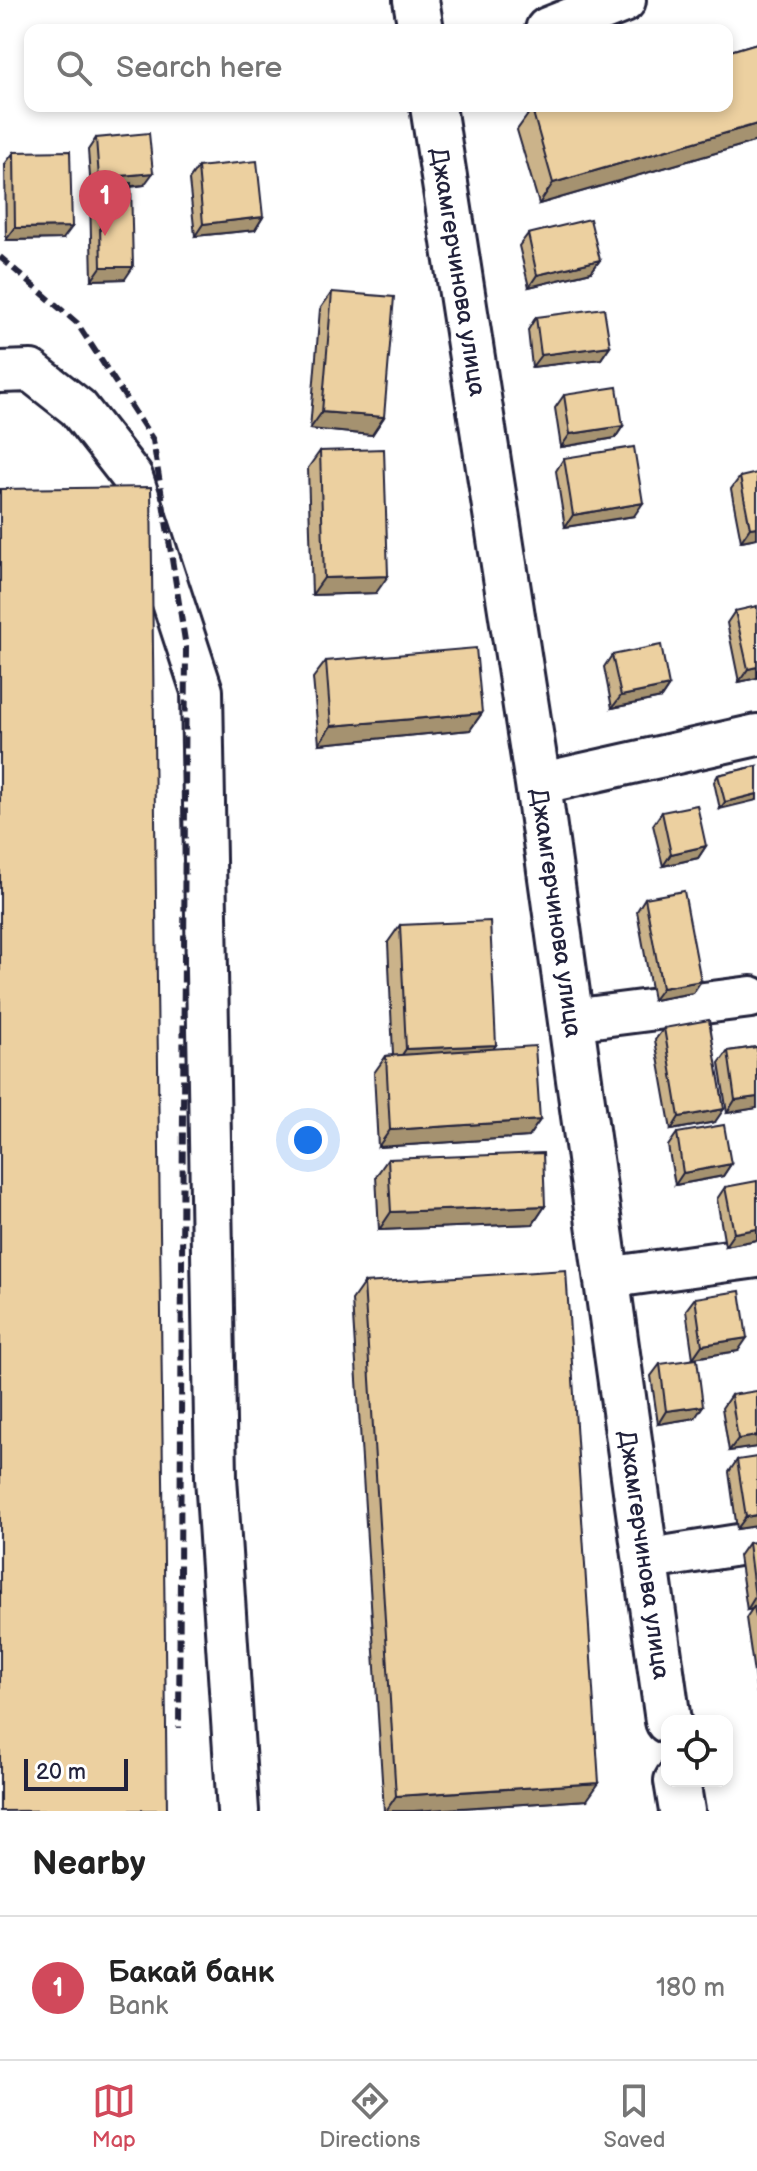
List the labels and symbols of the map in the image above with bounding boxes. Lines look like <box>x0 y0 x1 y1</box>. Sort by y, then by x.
street label: Джамгерчинова улица <box>424 146 492 398</box>
pin: 1 <box>79 170 131 236</box>
street label: Джамгерчинова улица <box>524 787 588 1039</box>
your location <box>288 1120 328 1160</box>
street label: Джамгерчинова улица <box>612 1429 676 1681</box>
scale bar <box>24 1755 128 1791</box>

